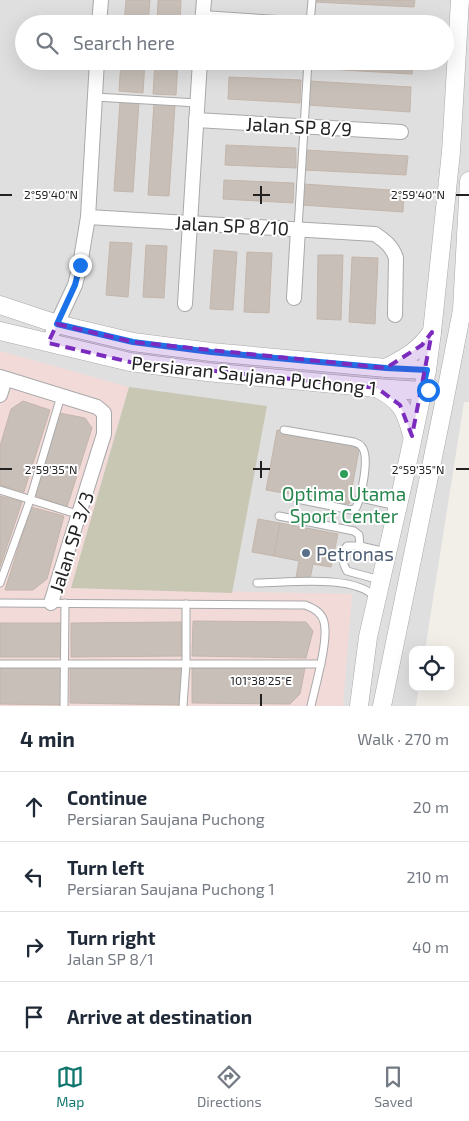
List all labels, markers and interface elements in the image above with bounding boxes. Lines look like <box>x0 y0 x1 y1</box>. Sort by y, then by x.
search box <box>15 15 454 70</box>
icon: search <box>33 29 61 57</box>
text: Search here <box>73 31 175 54</box>
street label: Jalan SP 8/9 <box>245 112 353 140</box>
text: 2°59'40"N <box>24 187 78 201</box>
text: 2°59'40"N <box>391 187 445 201</box>
street label: Jalan SP 8/10 <box>174 211 290 239</box>
route end <box>69 254 92 277</box>
street label: Persiaran Saujana Puchong 1 <box>130 351 378 399</box>
route start <box>417 379 440 402</box>
text: 2°59'35"N <box>25 462 77 476</box>
text: 2°59'35"N <box>392 462 444 476</box>
marker: Optima Utama Sport Center <box>338 468 350 480</box>
place label: Optima Utama Sport Center <box>282 482 406 527</box>
street label: Jalan SP 3/3 <box>44 489 98 595</box>
place label: Petronas <box>316 542 394 565</box>
marker: Petronas <box>300 547 312 559</box>
map controls <box>409 646 454 691</box>
button: locate <box>409 646 454 691</box>
text: 101°38'25"E <box>230 673 292 687</box>
text: 4 min <box>20 726 75 751</box>
text: Walk · 270 m <box>357 729 449 748</box>
text: Continue <box>67 786 147 809</box>
icon: ahead <box>20 793 48 821</box>
text: 20 m <box>413 797 449 816</box>
text: Persiaran Saujana Puchong <box>67 809 265 828</box>
text: Turn left <box>67 856 144 879</box>
icon: left <box>20 863 48 891</box>
text: 210 m <box>406 867 449 886</box>
text: Persiaran Saujana Puchong 1 <box>67 879 275 898</box>
text: Turn right <box>67 926 155 949</box>
icon: right <box>20 933 48 961</box>
text: 40 m <box>412 937 449 956</box>
text: Jalan SP 8/1 <box>67 949 154 968</box>
icon: arrive <box>20 1003 48 1031</box>
text: Arrive at destination <box>67 1005 252 1028</box>
tab: Map <box>56 1063 84 1110</box>
tab: Directions <box>197 1063 262 1110</box>
tab: Saved <box>374 1063 413 1110</box>

